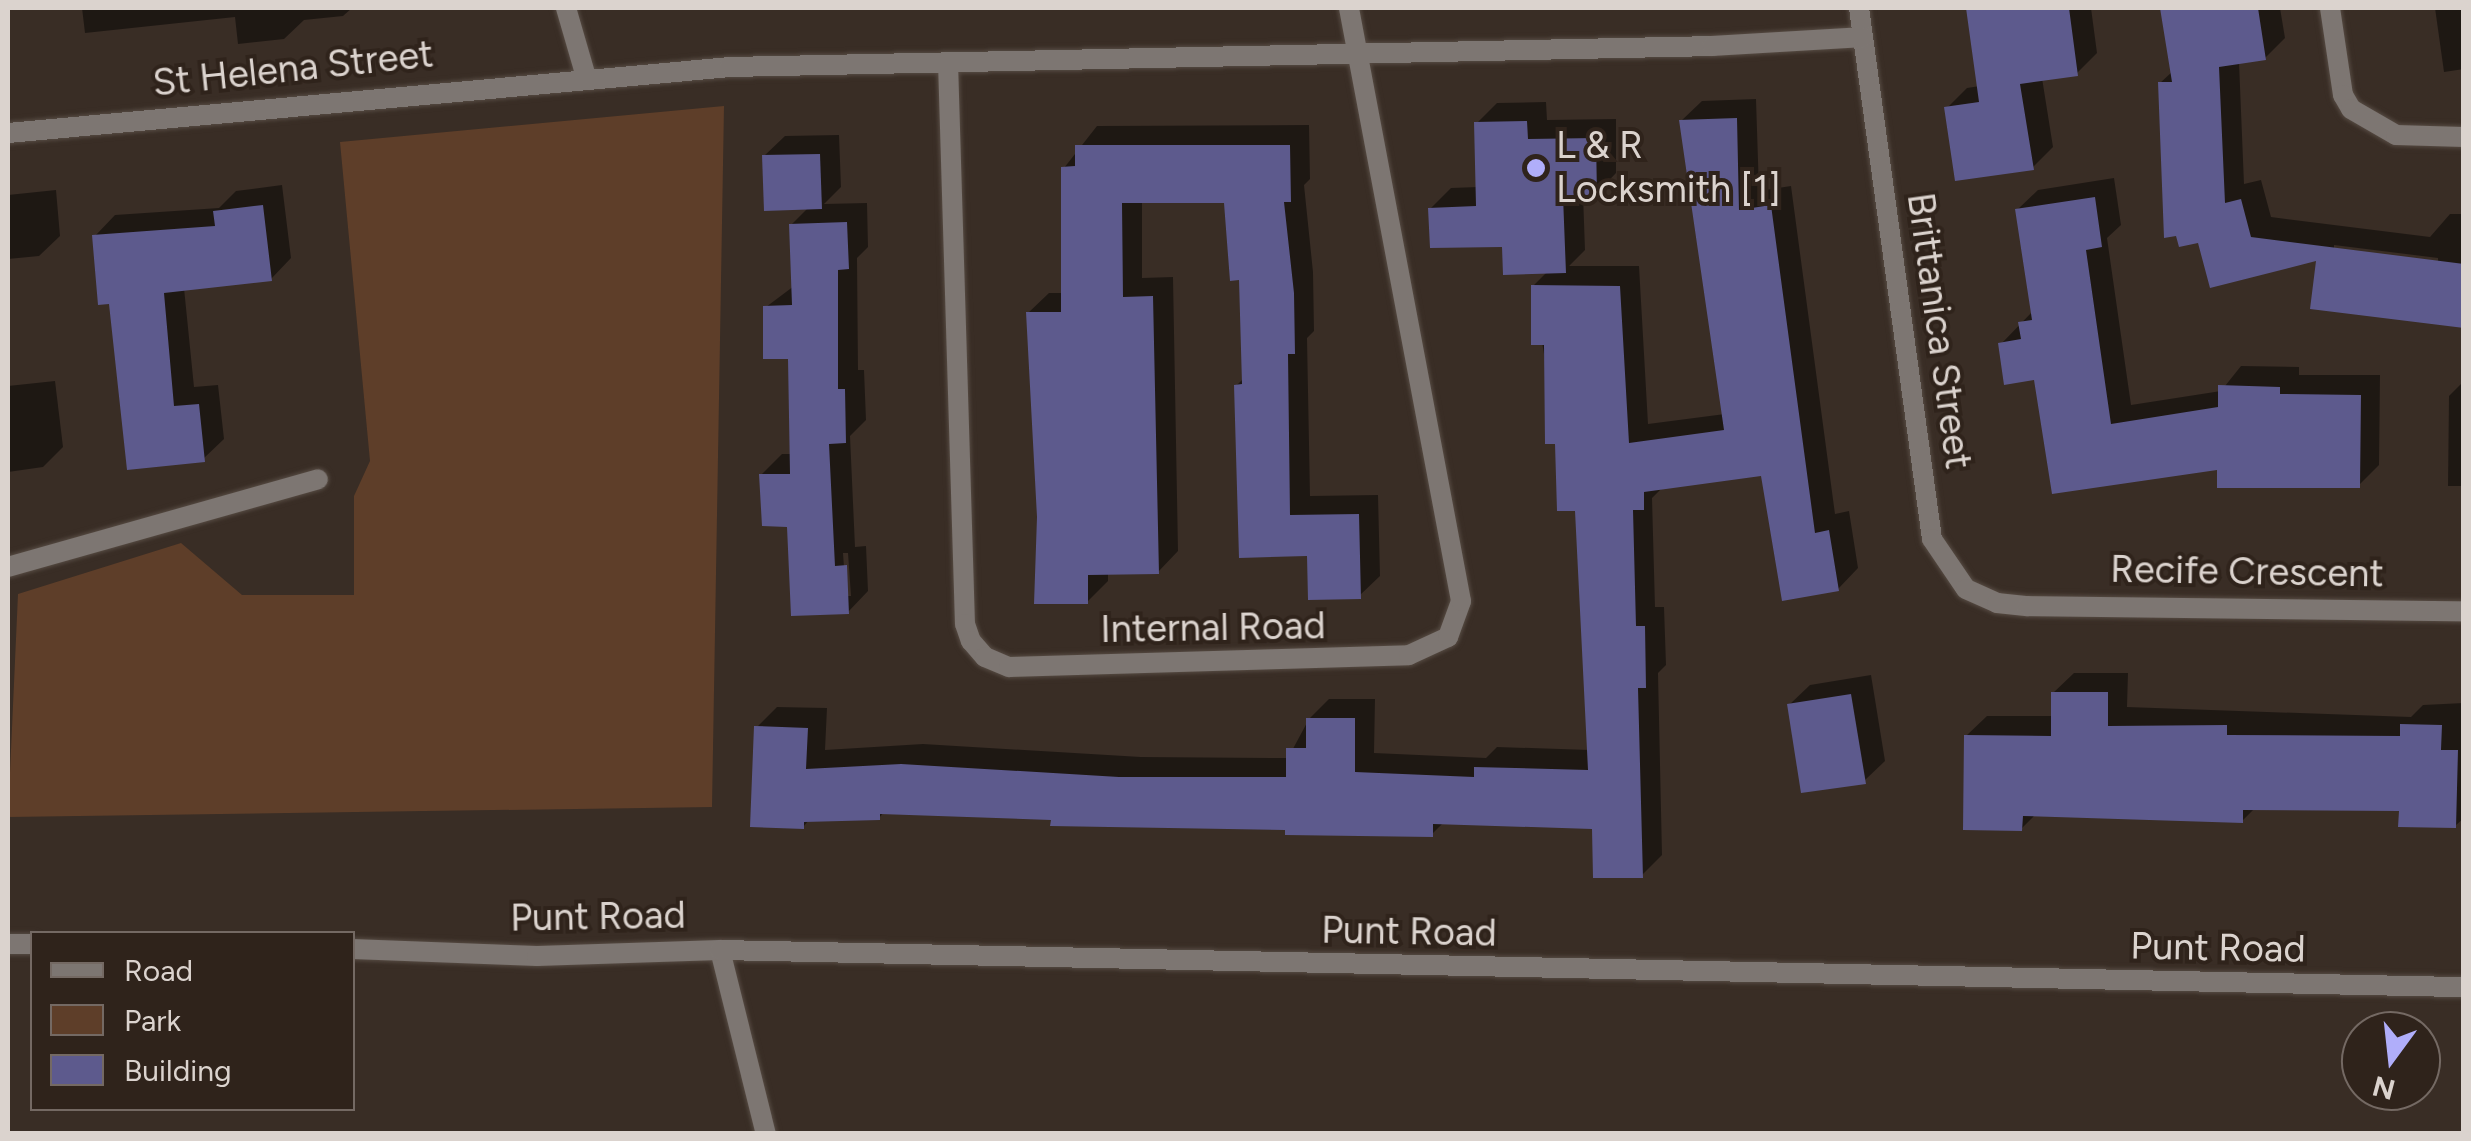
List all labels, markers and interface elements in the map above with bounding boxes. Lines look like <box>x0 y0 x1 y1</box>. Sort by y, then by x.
street label: St Helena Street <box>150 32 436 106</box>
place label: L & R Locksmith [1] <box>1556 123 1781 212</box>
marker: L & R Locksmith [1] <box>1525 157 1547 179</box>
street label: Brittanica Street <box>1897 190 1981 472</box>
street label: Recife Crescent <box>2110 547 2384 597</box>
street label: Internal Road <box>1100 603 1326 653</box>
street label: Punt Road <box>510 893 686 941</box>
street label: Punt Road <box>1321 908 1497 956</box>
street label: Punt Road <box>2130 924 2306 972</box>
legend <box>30 931 355 1111</box>
text: Road <box>124 952 193 989</box>
text: Park <box>124 1002 181 1039</box>
north arrow <box>2341 1011 2441 1111</box>
text: Building <box>124 1052 232 1089</box>
text: N <box>2369 1069 2399 1107</box>

